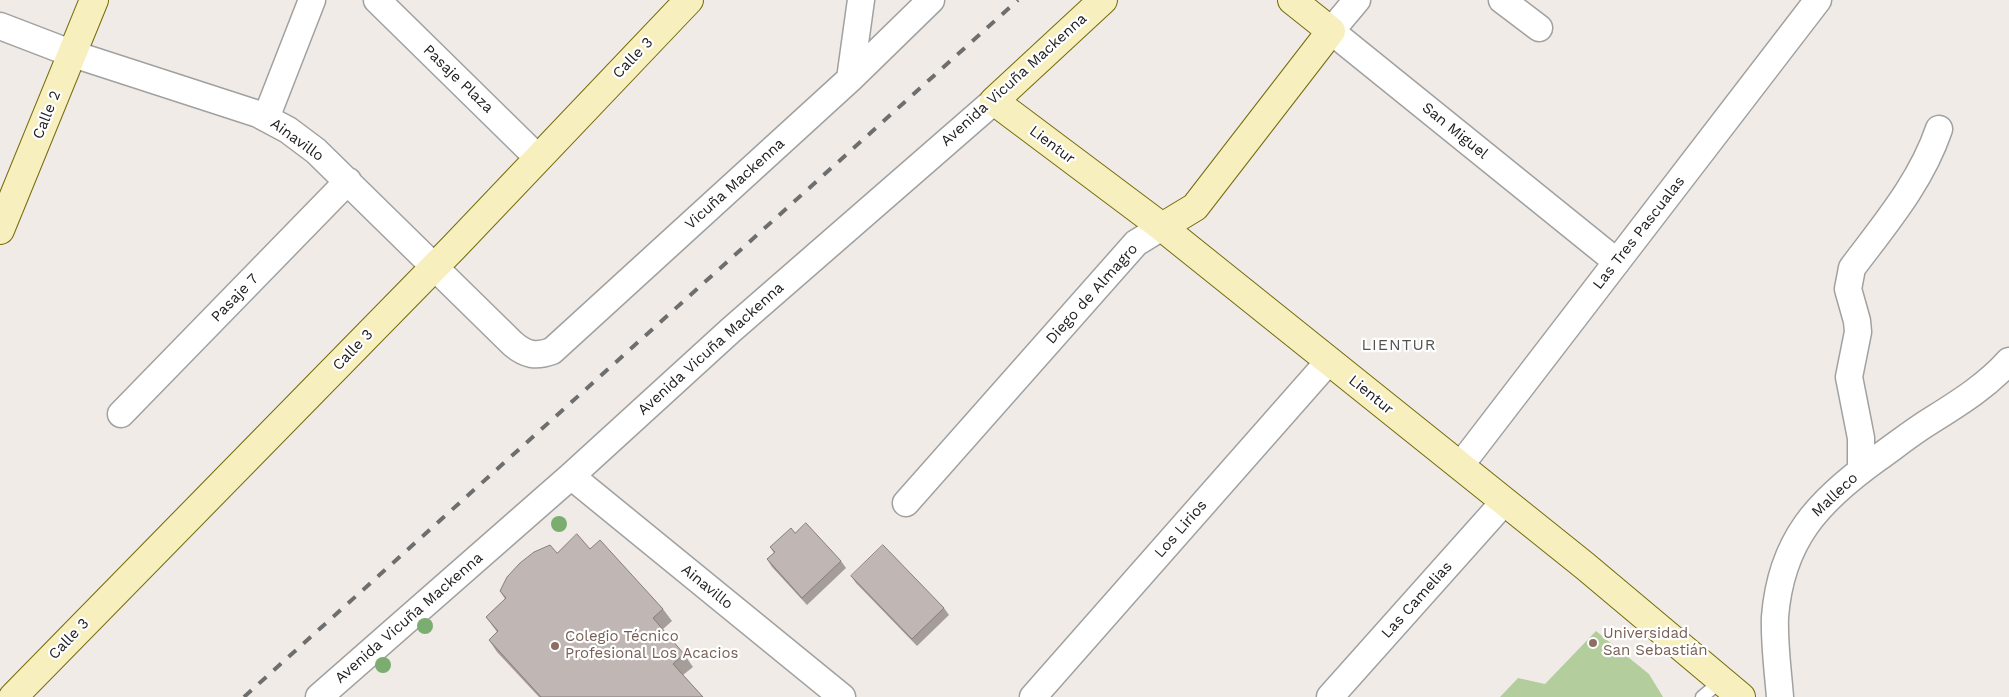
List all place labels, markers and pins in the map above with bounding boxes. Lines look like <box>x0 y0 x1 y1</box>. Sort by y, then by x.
place label: Universidad San Sebastián <box>1603 625 1707 660</box>
place label: Colegio Técnico Profesional Los Acacios <box>565 628 738 663</box>
marker: Universidad San Sebastián <box>1587 637 1599 649</box>
marker: Colegio Técnico Profesional Los Acacios <box>549 640 561 652</box>

